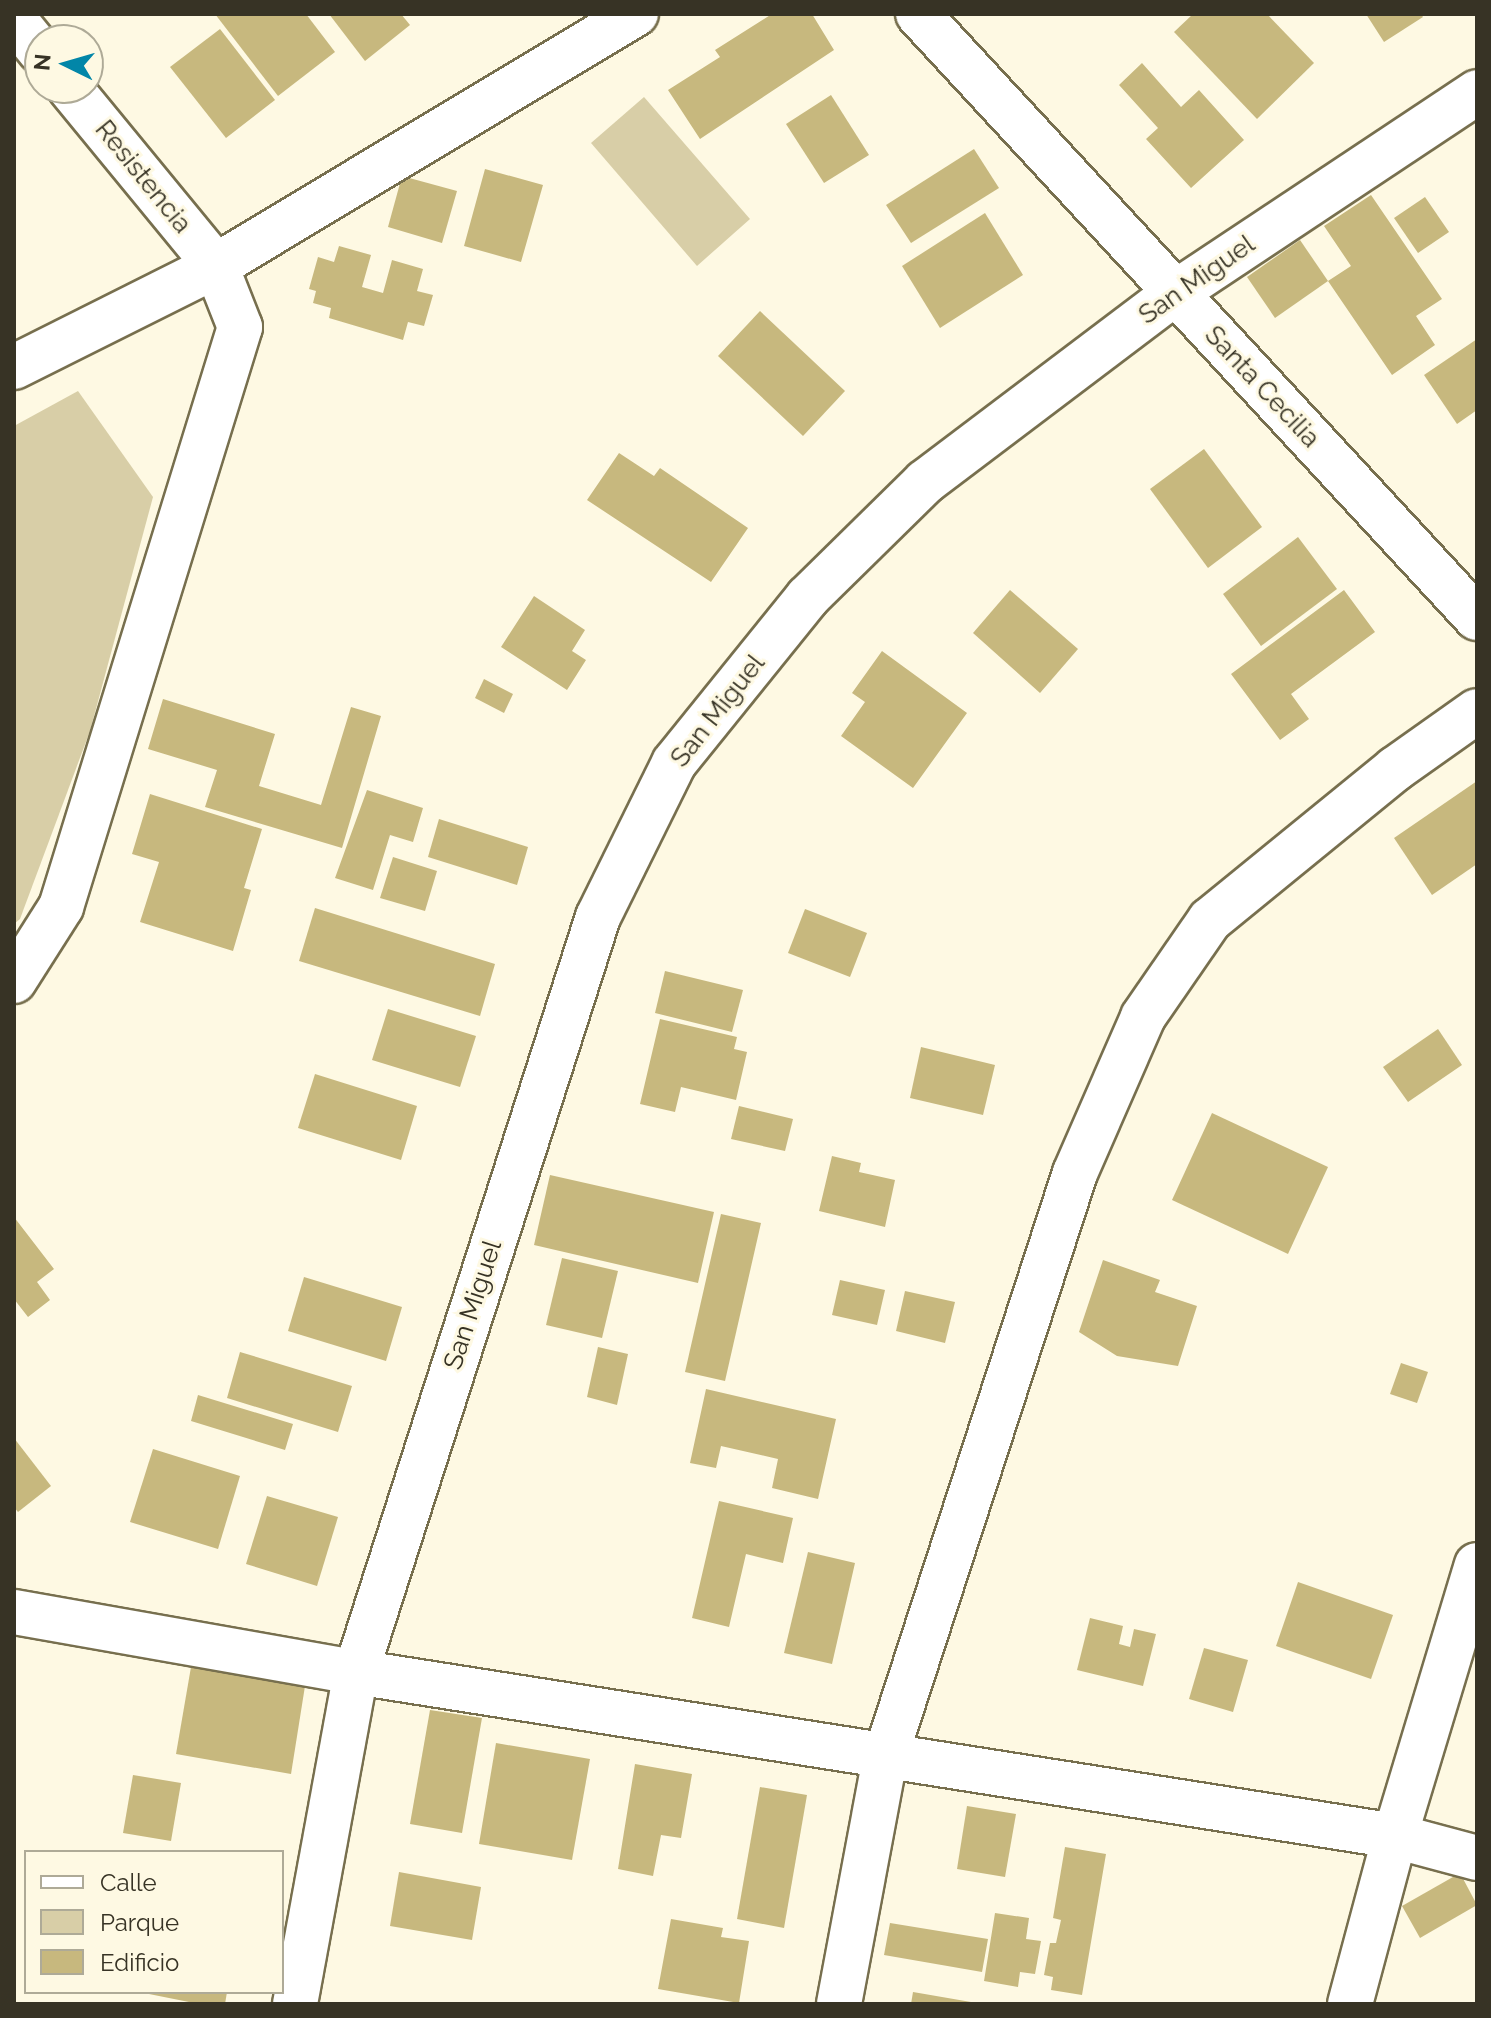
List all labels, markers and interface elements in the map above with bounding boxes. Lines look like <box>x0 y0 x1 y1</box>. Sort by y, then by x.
north arrow <box>24 24 104 104</box>
text: N <box>28 53 56 72</box>
street label: Resistencia <box>88 114 198 240</box>
street label: San Miguel <box>1133 229 1261 331</box>
street label: Santa Cecilia <box>1198 320 1326 454</box>
street label: San Miguel <box>664 649 772 773</box>
street label: San Miguel <box>437 1236 509 1374</box>
legend <box>24 1850 284 1994</box>
text: Calle <box>100 1868 157 1897</box>
text: Parque <box>100 1908 179 1937</box>
text: Edificio <box>100 1948 179 1977</box>

